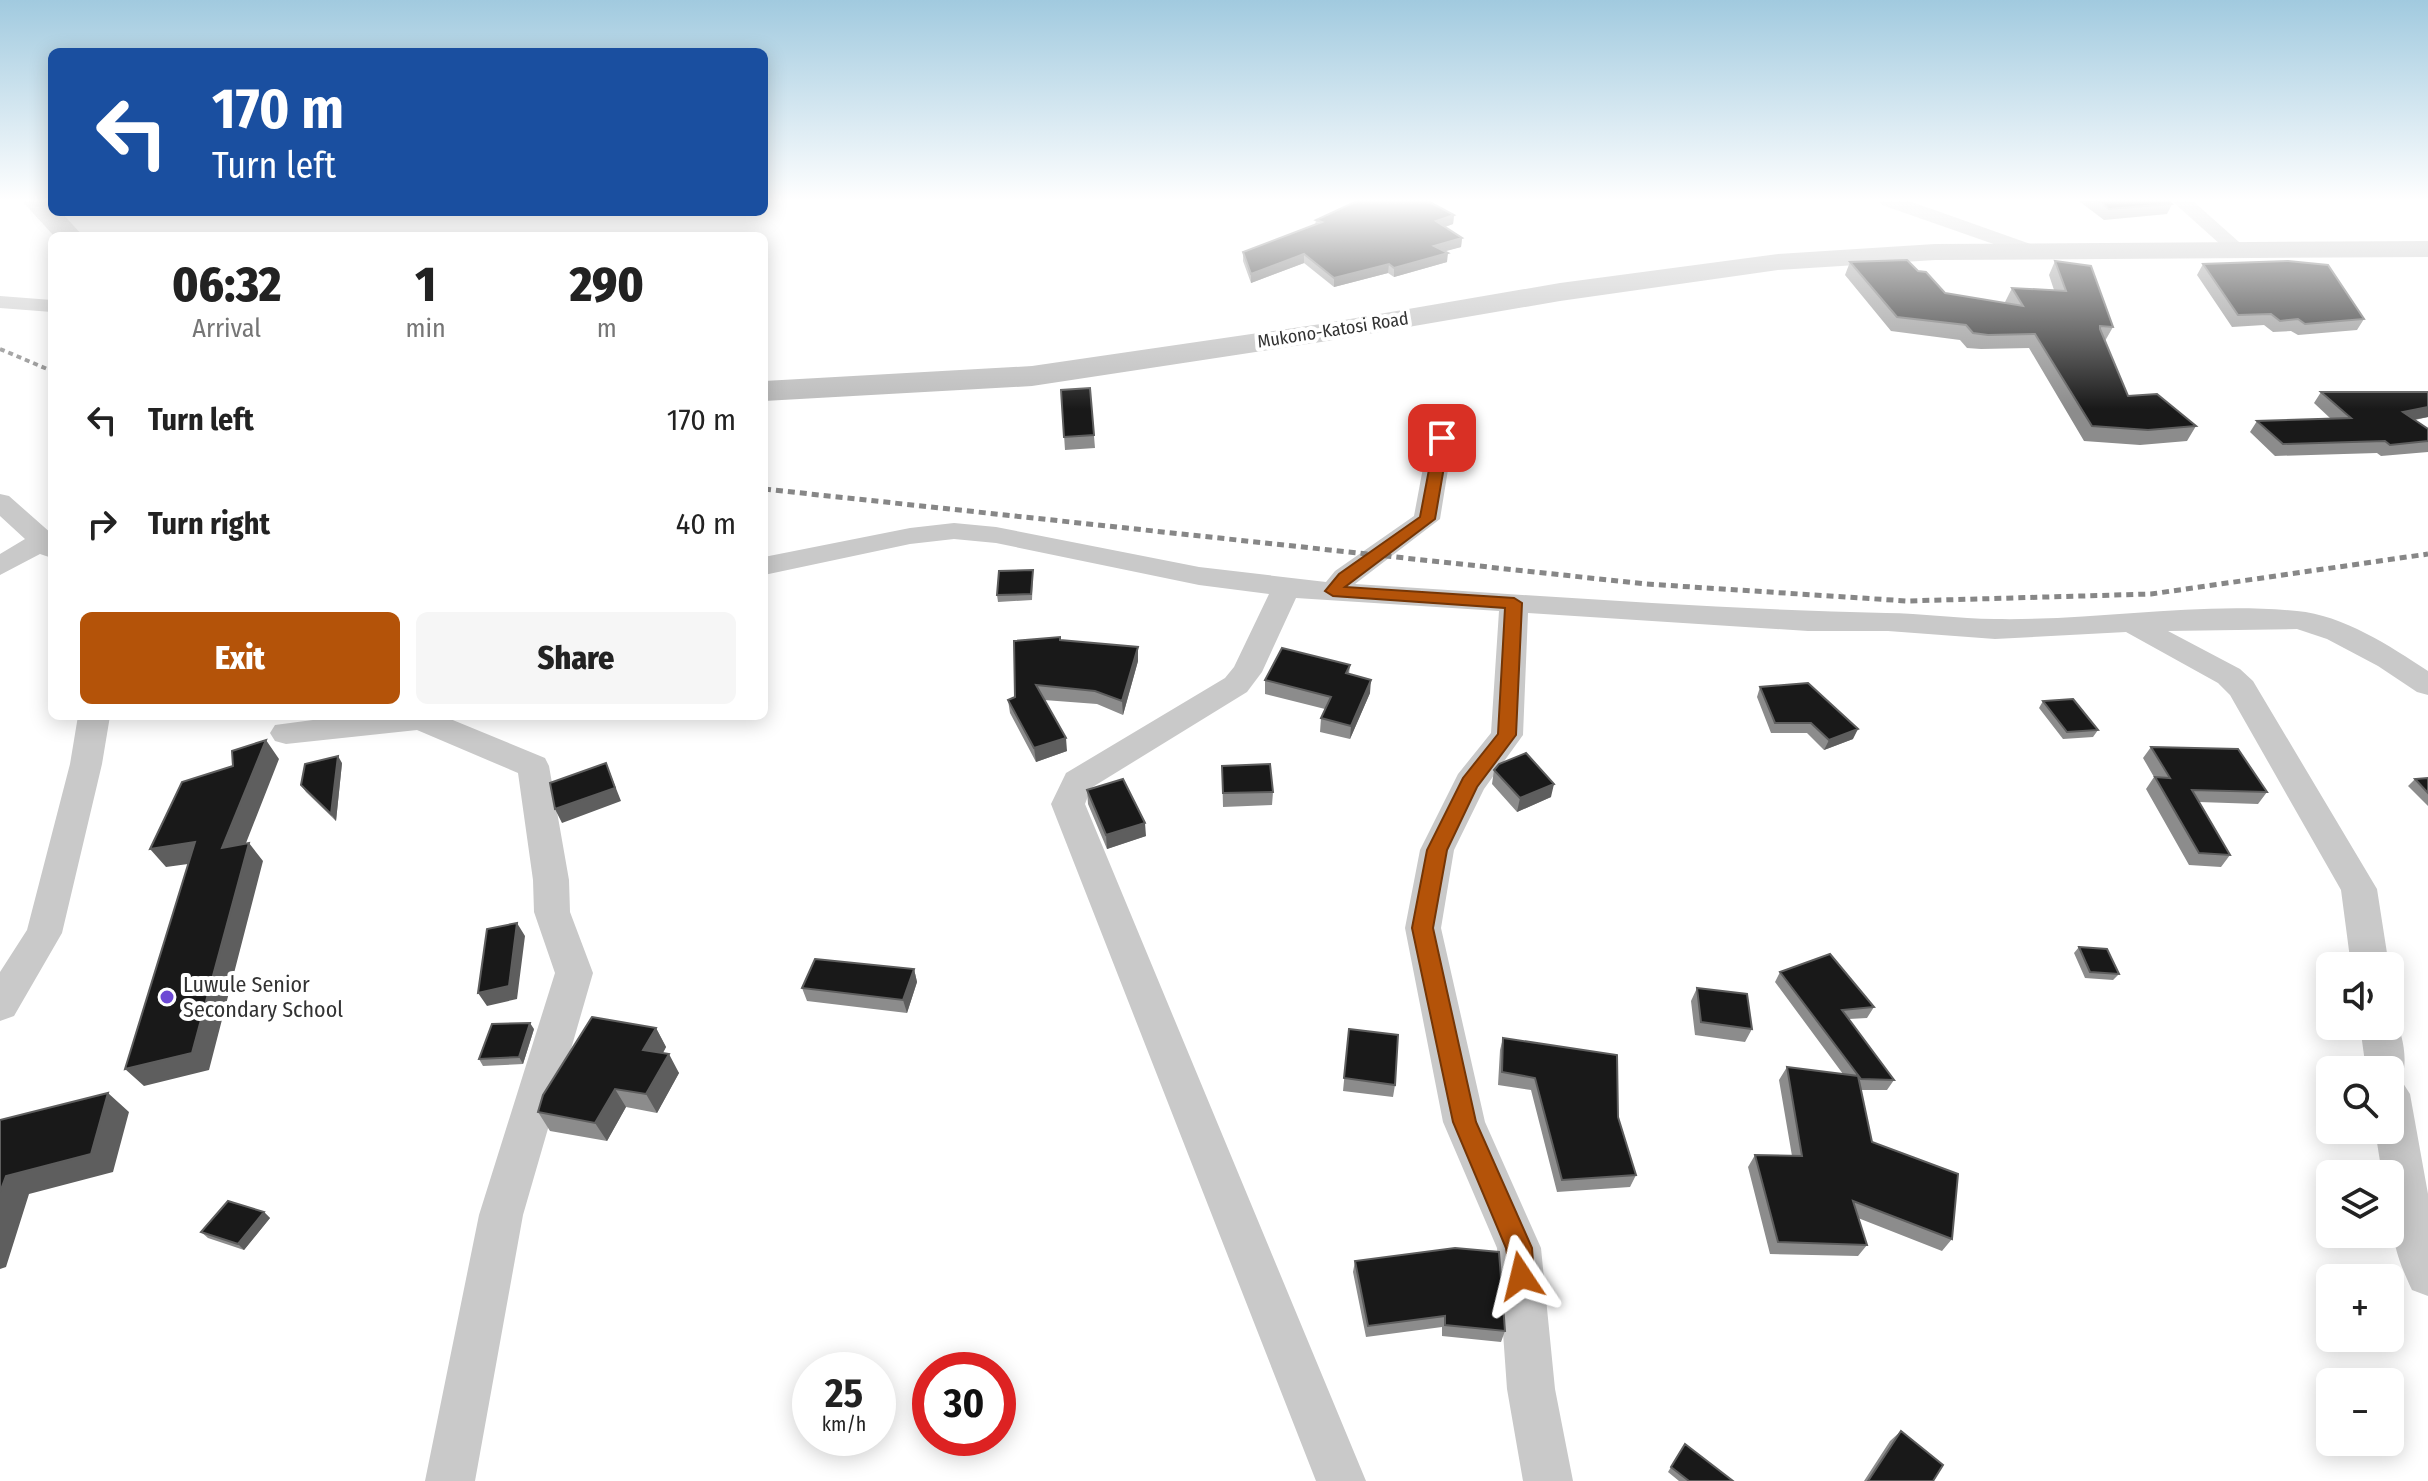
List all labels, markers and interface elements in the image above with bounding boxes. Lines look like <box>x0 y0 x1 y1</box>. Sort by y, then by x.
text: 170 m <box>212 76 344 143</box>
icon: left <box>80 80 184 184</box>
text: Turn left <box>212 144 336 188</box>
text: 06:32 <box>172 256 281 314</box>
text: 1 <box>415 256 436 314</box>
text: 290 <box>570 256 644 314</box>
street label: Mukono-Katosi Road <box>1256 307 1410 353</box>
text: Arrival <box>192 313 261 344</box>
text: min <box>405 313 446 344</box>
text: m <box>597 313 617 344</box>
icon: left <box>80 398 124 442</box>
text: Turn left <box>148 402 254 438</box>
text: 170 m <box>667 402 736 438</box>
pin <box>1408 404 1476 472</box>
icon: arrive <box>1420 416 1464 460</box>
icon: right <box>80 502 124 546</box>
text: Turn right <box>148 506 270 542</box>
text: 40 m <box>676 506 736 542</box>
button: Exit <box>80 612 400 704</box>
button: Share <box>416 612 736 704</box>
map controls <box>2316 952 2404 1456</box>
button: sound <box>2316 952 2404 1040</box>
place label: Luwule Senior Secondary School <box>183 971 343 1023</box>
marker: Luwule Senior Secondary School <box>158 988 176 1006</box>
button: search <box>2316 1056 2404 1144</box>
button: layers <box>2316 1160 2404 1248</box>
position arrow <box>1479 1234 1563 1318</box>
button: + <box>2316 1264 2404 1352</box>
speed limit sign: 30 <box>912 1352 1016 1456</box>
button: − <box>2316 1368 2404 1456</box>
text: 25 <box>825 1370 863 1418</box>
text: km/h <box>822 1412 866 1436</box>

